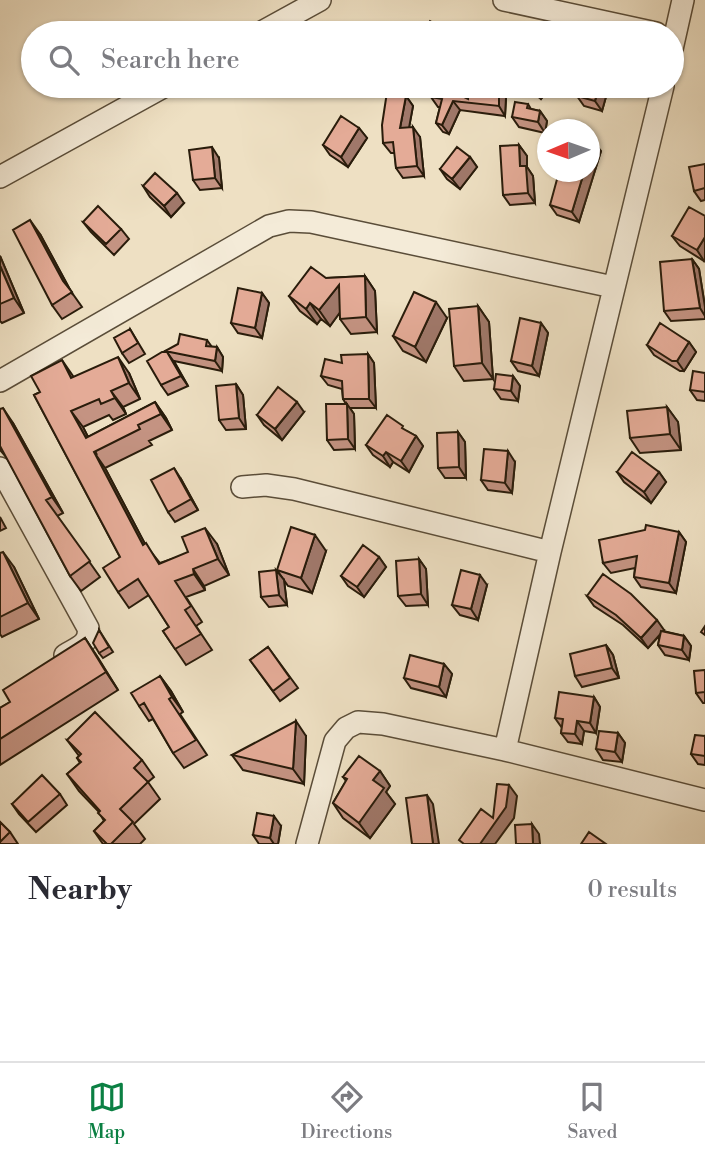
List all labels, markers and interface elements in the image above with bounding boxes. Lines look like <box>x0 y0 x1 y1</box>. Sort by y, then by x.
search box <box>21 21 684 98</box>
icon: search <box>45 41 83 79</box>
text: Search here <box>101 44 240 76</box>
north arrow <box>537 119 600 182</box>
text: Nearby <box>28 871 132 909</box>
text: 0 results <box>587 876 677 904</box>
tab: Map <box>88 1078 126 1144</box>
tab: Directions <box>301 1078 392 1144</box>
tab: Saved <box>568 1078 617 1144</box>

